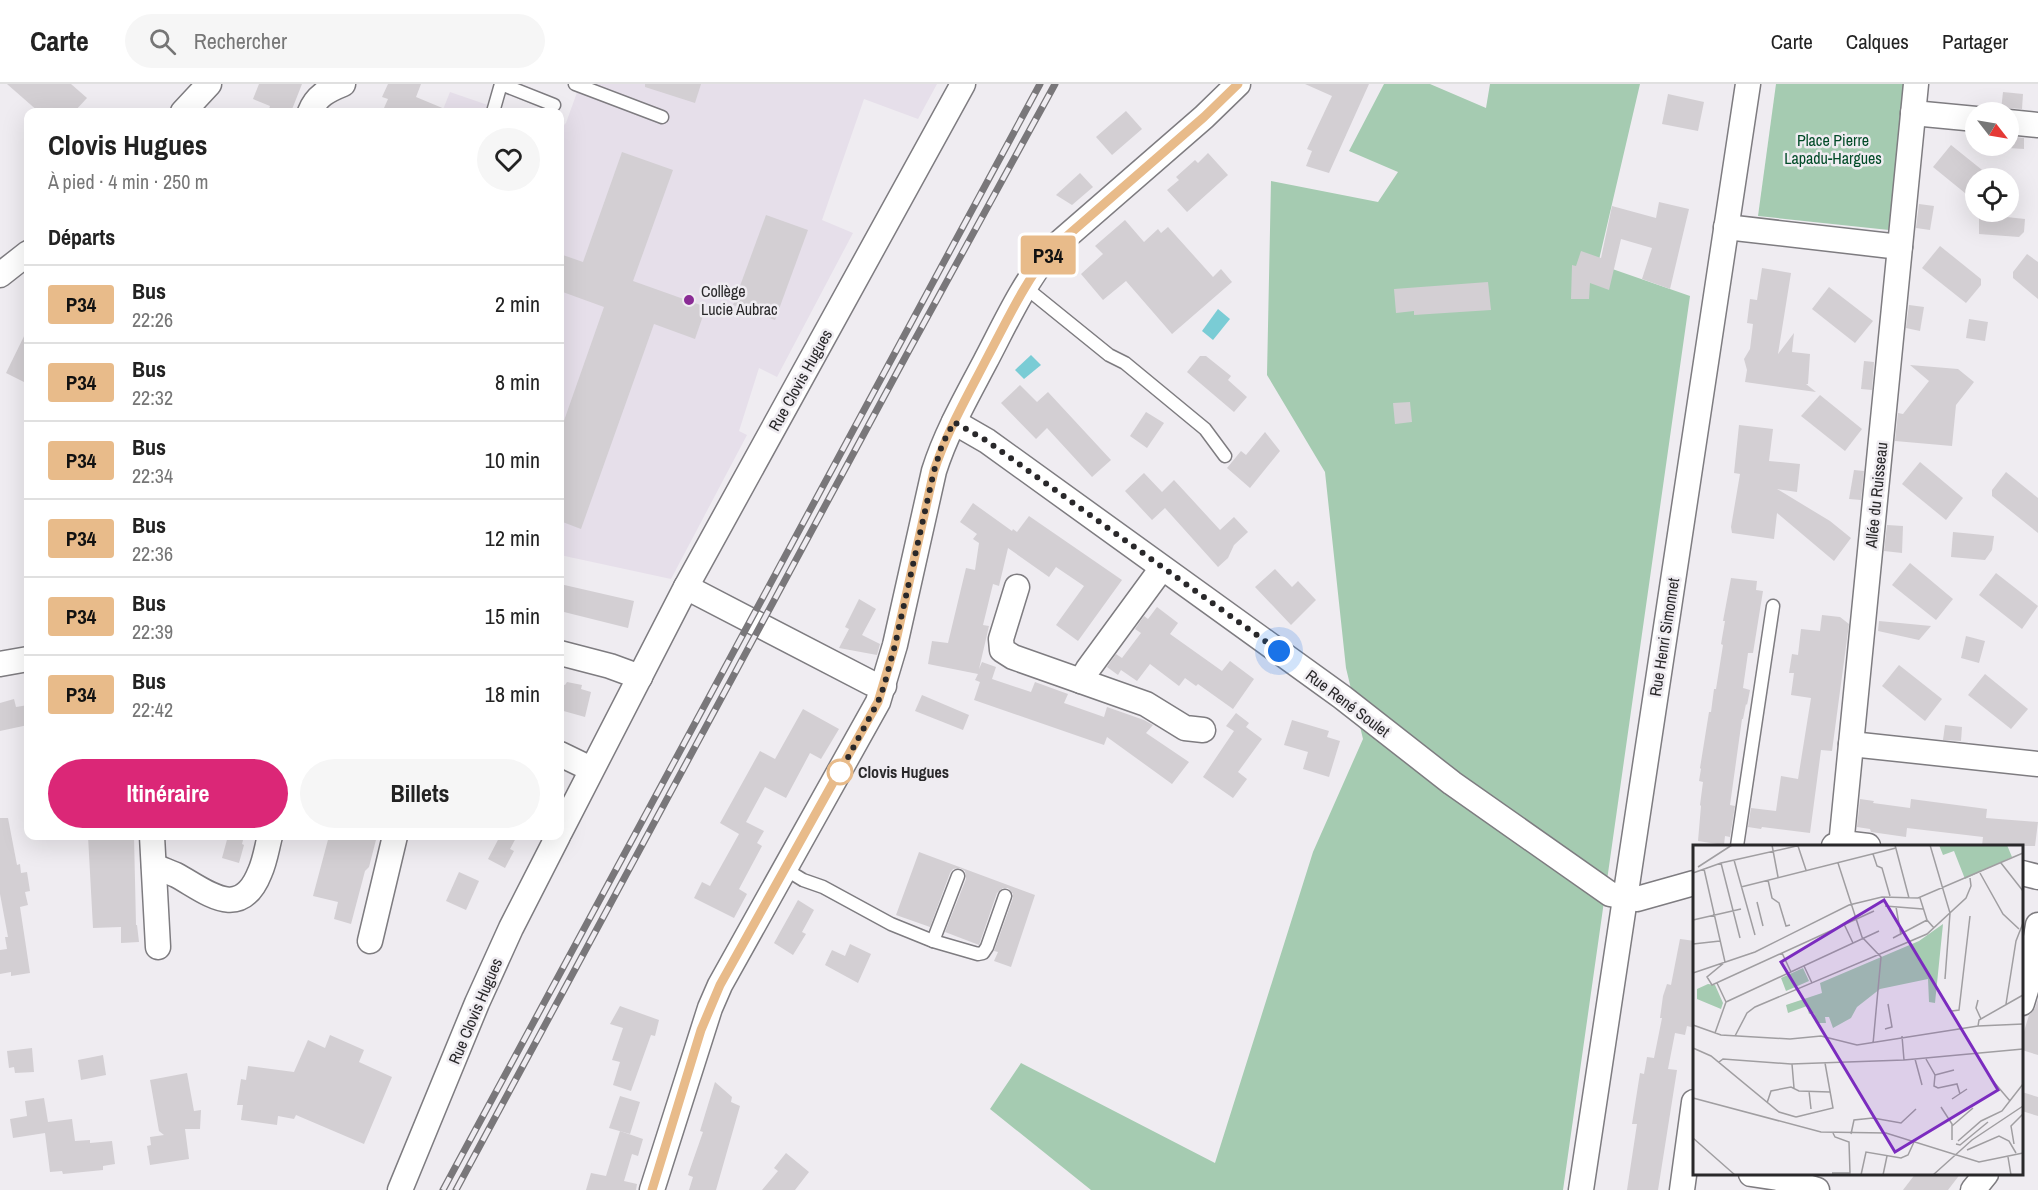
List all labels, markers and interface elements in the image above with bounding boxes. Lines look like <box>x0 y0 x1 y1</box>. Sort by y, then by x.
search box <box>125 14 545 68</box>
text: Carte <box>30 22 89 60</box>
icon: search <box>146 25 179 58</box>
text: Rechercher <box>194 26 287 56</box>
text: Carte <box>1771 27 1813 56</box>
text: Calques <box>1846 27 1909 56</box>
text: Partager <box>1942 27 2008 56</box>
north arrow <box>1965 102 2019 156</box>
map controls <box>1965 102 2019 222</box>
text: Clovis Hugues <box>48 126 208 164</box>
button: heart <box>477 128 540 191</box>
park label: Place Pierre Lapadu-Hargues <box>1784 129 1882 169</box>
text: À pied · 4 min · 250 m <box>48 168 208 195</box>
button: locate <box>1965 168 2019 222</box>
text: Départs <box>48 222 115 252</box>
line badge: P34 <box>1014 236 1082 274</box>
text: P34 <box>1033 241 1063 270</box>
text: Bus <box>132 276 166 306</box>
place label: Collège Lucie Aubrac <box>701 280 778 320</box>
text: 2 min <box>495 289 540 319</box>
text: P34 <box>66 290 96 319</box>
marker: Collège Lucie Aubrac <box>682 293 696 307</box>
text: 22:26 <box>132 306 173 333</box>
street label: Rue Clovis Hugues <box>763 325 837 435</box>
text: Bus <box>132 354 166 384</box>
text: 8 min <box>495 367 540 397</box>
text: P34 <box>66 368 96 397</box>
text: 22:32 <box>132 384 173 411</box>
text: Bus <box>132 432 166 462</box>
street label: Allée du Ruisseau <box>1859 441 1893 550</box>
text: 10 min <box>485 445 540 475</box>
text: P34 <box>66 446 96 475</box>
text: 22:34 <box>132 462 173 489</box>
text: Bus <box>132 510 166 540</box>
text: 12 min <box>485 523 540 553</box>
text: P34 <box>66 524 96 553</box>
text: 22:36 <box>132 540 173 567</box>
street label: Rue Henri Simonnet <box>1644 576 1684 698</box>
text: Bus <box>132 588 166 618</box>
text: 15 min <box>485 601 540 631</box>
text: P34 <box>66 602 96 631</box>
text: 22:39 <box>132 618 173 645</box>
your location <box>1264 636 1294 666</box>
street label: Rue René Soulet <box>1301 664 1395 742</box>
text: Bus <box>132 666 166 696</box>
text: 18 min <box>485 679 540 709</box>
text: P34 <box>66 680 96 709</box>
text: 22:42 <box>132 696 173 723</box>
button: Itinéraire <box>48 759 288 828</box>
button: Billets <box>300 759 540 828</box>
marker: Clovis Hugues <box>827 759 853 785</box>
place label: Clovis Hugues <box>858 761 949 783</box>
inset map <box>1693 845 2023 1175</box>
street label: Rue Clovis Hugues <box>443 955 507 1067</box>

